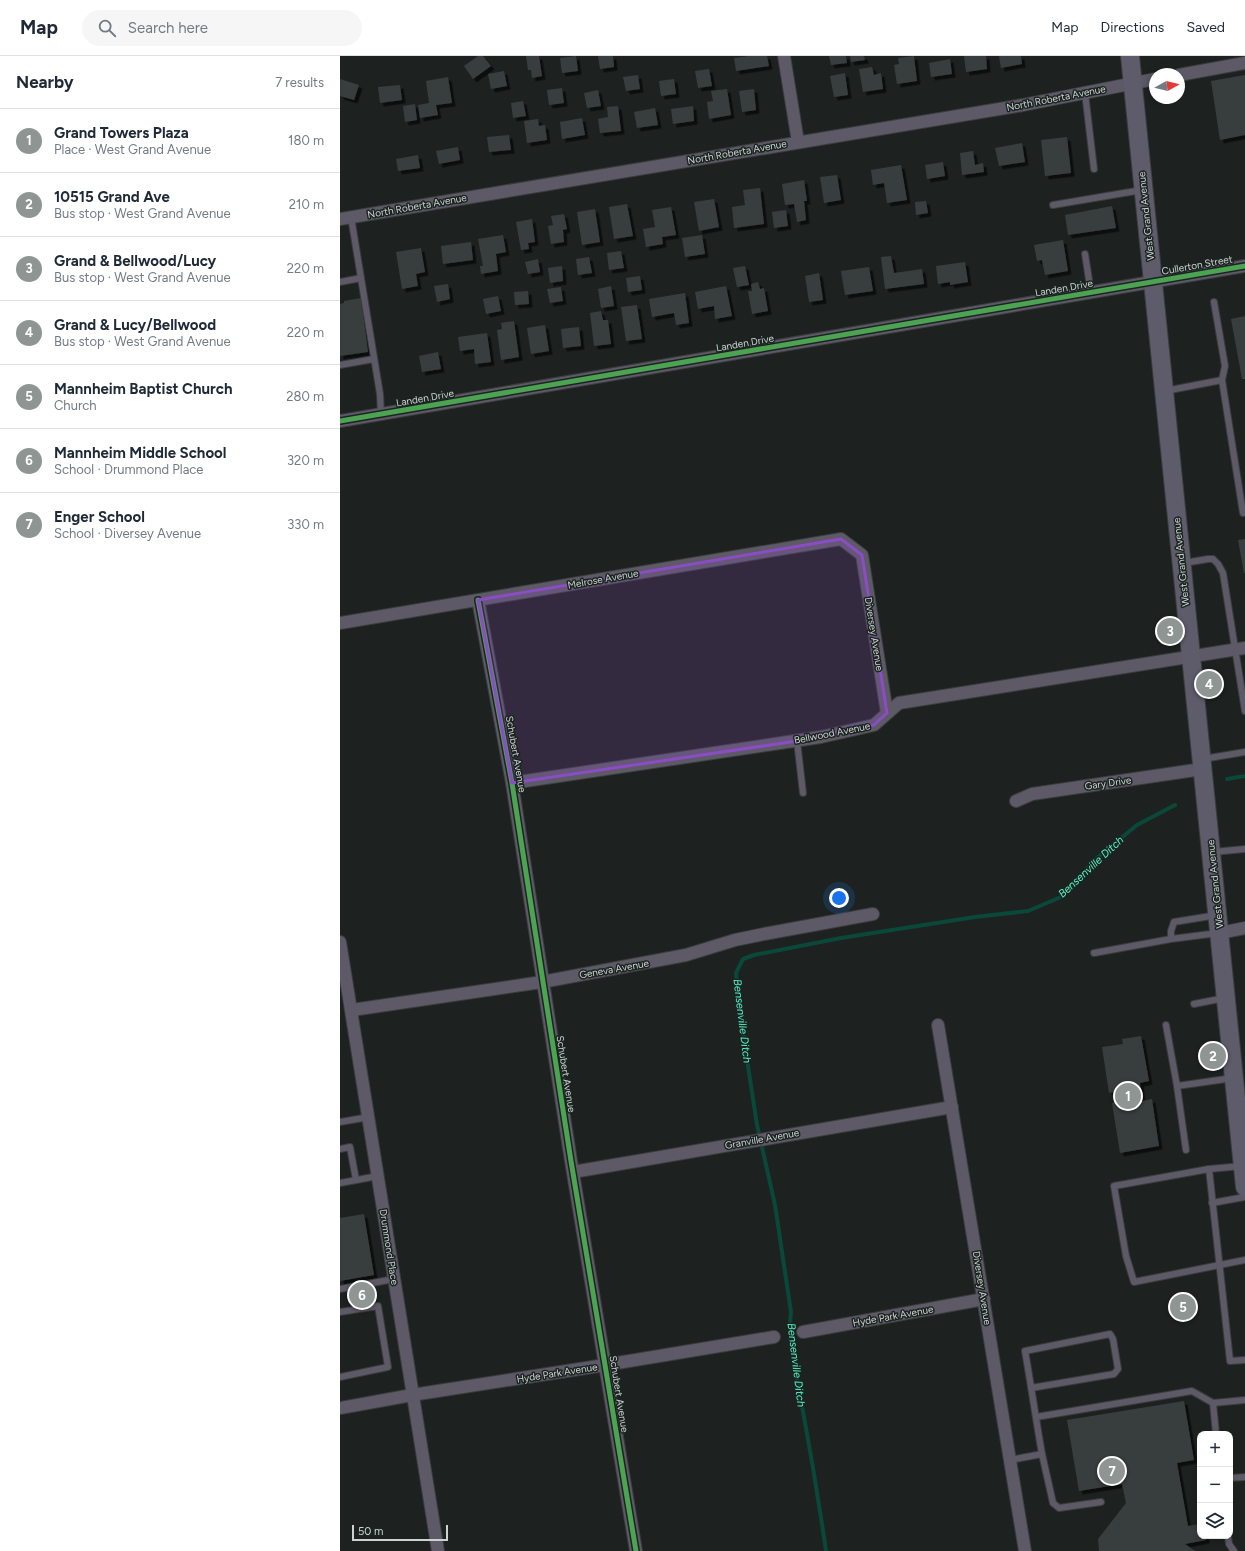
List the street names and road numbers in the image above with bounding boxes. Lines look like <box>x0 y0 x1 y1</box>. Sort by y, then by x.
street label: North Roberta Avenue <box>1005 82 1107 114</box>
street label: North Roberta Avenue <box>686 137 788 167</box>
street label: West Grand Avenue <box>1135 170 1157 261</box>
street label: North Roberta Avenue <box>366 191 468 221</box>
street label: Cullerton Street <box>1161 252 1234 278</box>
street label: Landen Drive <box>1034 276 1094 299</box>
street label: Landen Drive <box>715 331 775 354</box>
street label: Landen Drive <box>395 386 455 409</box>
street label: West Grand Avenue <box>1170 516 1192 607</box>
street label: Melrose Avenue <box>567 566 640 592</box>
street label: Diversey Avenue <box>862 596 886 672</box>
street label: Schubert Avenue <box>503 715 529 794</box>
street label: Bellwood Avenue <box>793 719 872 747</box>
street label: Gary Drive <box>1084 773 1133 793</box>
street label: West Grand Avenue <box>1204 838 1226 929</box>
street label: Geneva Avenue <box>578 956 650 982</box>
street label: Schubert Avenue <box>554 1035 579 1114</box>
street label: Granville Avenue <box>724 1126 801 1152</box>
street label: Drummond Place <box>377 1208 401 1286</box>
street label: Diversey Avenue <box>970 1250 994 1326</box>
street label: Hyde Park Avenue <box>852 1302 935 1329</box>
street label: Schubert Avenue <box>607 1355 632 1434</box>
street label: Hyde Park Avenue <box>516 1360 599 1386</box>

